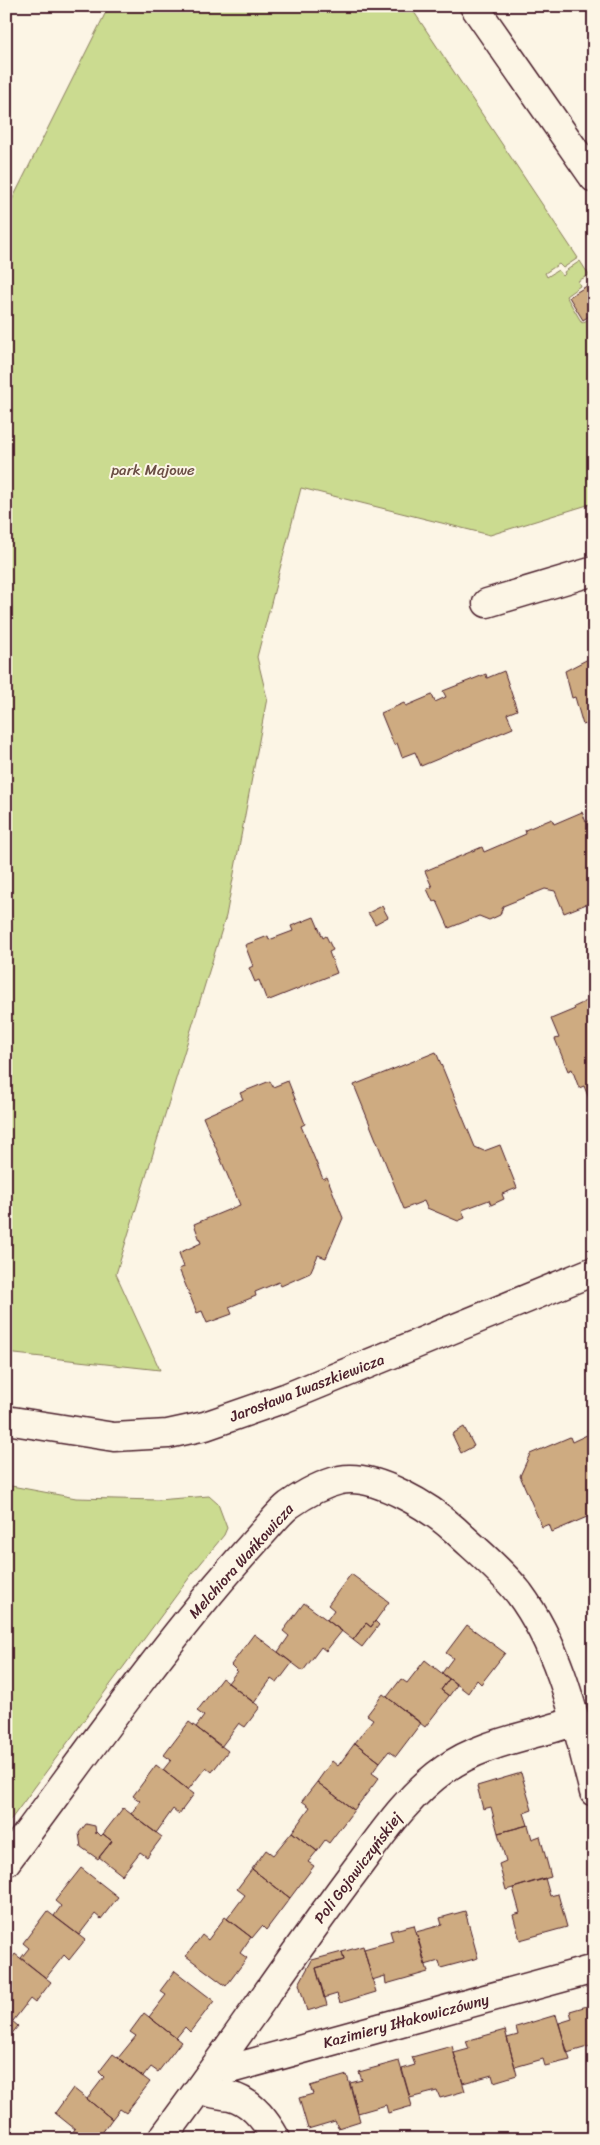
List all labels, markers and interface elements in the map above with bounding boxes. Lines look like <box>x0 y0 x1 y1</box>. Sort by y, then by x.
park label: park Majowe <box>110 457 195 483</box>
street label: Jarosława Iwaszkiewicza <box>225 1346 389 1430</box>
street label: Melchiora Wańkowicza <box>182 1497 300 1625</box>
street label: Poli Gojawiczyńskiej <box>307 1806 409 1929</box>
street label: Kazimiery Iłłakowiczówny <box>320 1986 492 2056</box>

